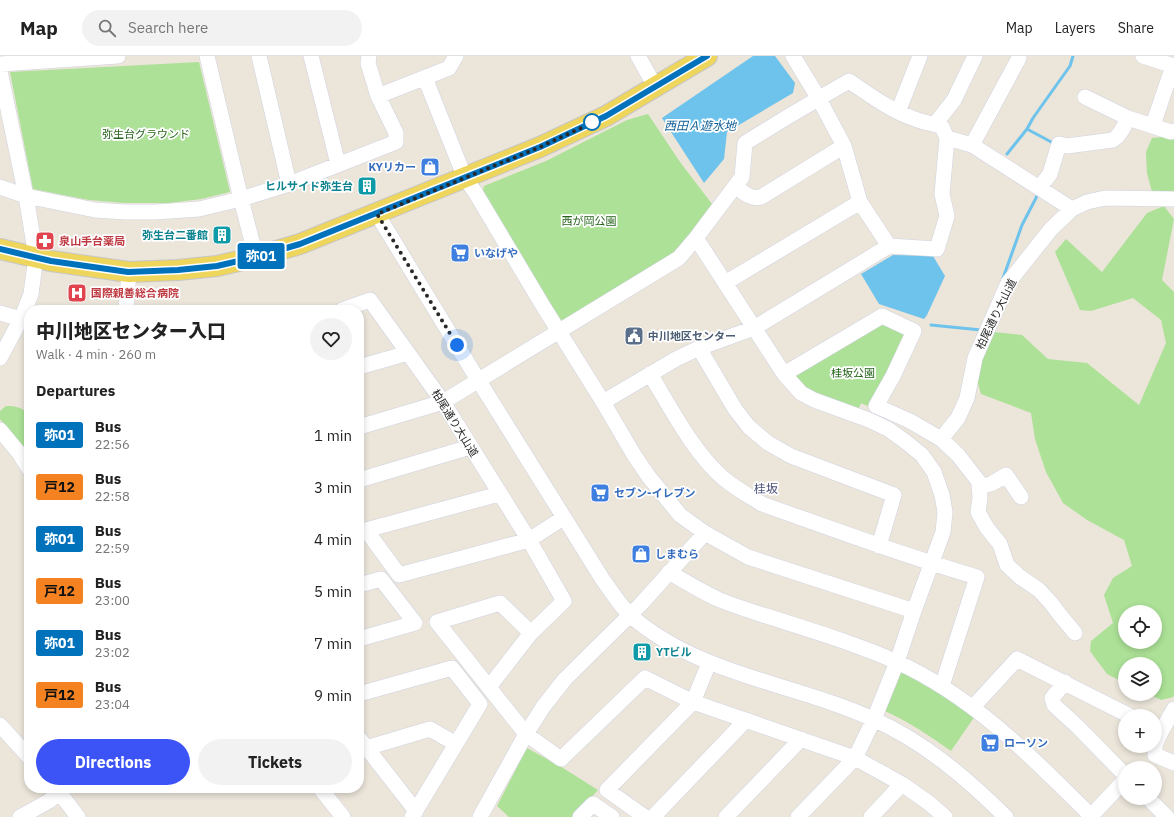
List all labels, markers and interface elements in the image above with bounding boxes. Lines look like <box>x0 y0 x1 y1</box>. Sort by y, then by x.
search box <box>82 10 362 46</box>
text: Map <box>20 16 58 40</box>
icon: search <box>96 17 118 39</box>
text: Search here <box>128 18 208 37</box>
text: Map <box>1006 19 1033 37</box>
text: Layers <box>1055 19 1096 37</box>
text: Share <box>1118 19 1154 37</box>
unlabelled marker <box>583 113 601 131</box>
water label: 西田Ａ遊水地 <box>664 118 738 133</box>
park label: 弥生台グラウンド <box>102 127 190 141</box>
shop icon: KYリカー <box>419 156 441 178</box>
place label: KYリカー <box>368 160 416 174</box>
building icon: ヒルサイド弥生台 <box>356 175 378 197</box>
place label: ヒルサイド弥生台 <box>265 179 353 193</box>
park label: 西が岡公園 <box>562 214 617 228</box>
building icon: 弥生台二番館 <box>211 224 233 246</box>
place label: 弥生台二番館 <box>142 228 208 242</box>
pharmacy icon: 泉山手台薬局 <box>34 230 56 252</box>
place label: 泉山手台薬局 <box>59 234 125 248</box>
supermarket icon: いなげや <box>449 242 471 264</box>
line badge: 弥01 <box>238 243 284 269</box>
place label: いなげや <box>474 246 518 260</box>
text: 弥01 <box>246 247 276 265</box>
street label: 柏尾通り大山道 <box>973 276 1019 352</box>
hospital icon: 国際親善総合病院 <box>66 282 88 304</box>
place label: 国際親善総合病院 <box>91 286 179 300</box>
button: heart <box>310 318 352 360</box>
text: 中川地区センター入口 <box>36 319 226 343</box>
public building icon: 中川地区センター <box>623 325 645 347</box>
place label: 中川地区センター <box>648 329 736 343</box>
your location <box>447 335 467 355</box>
text: Walk · 4 min · 260 m <box>36 346 156 363</box>
park label: 桂坂公園 <box>831 366 875 380</box>
text: Departures <box>36 381 115 400</box>
street label: 柏尾通り大山道 <box>429 387 481 459</box>
text: Bus <box>95 417 121 436</box>
text: 弥01 <box>44 426 75 444</box>
text: 1 min <box>314 426 352 445</box>
text: 22:56 <box>95 436 130 453</box>
text: Bus <box>95 469 121 488</box>
text: 戸12 <box>44 478 75 496</box>
text: 3 min <box>314 478 352 497</box>
district label: 桂坂 <box>754 481 778 496</box>
supermarket icon: セブン-イレブン <box>589 482 611 504</box>
place label: セブン-イレブン <box>614 486 695 500</box>
text: 22:58 <box>95 488 130 505</box>
text: Bus <box>95 521 121 540</box>
text: 弥01 <box>44 530 75 548</box>
text: 4 min <box>314 530 352 549</box>
text: 22:59 <box>95 540 130 557</box>
shop icon: しまむら <box>630 543 652 565</box>
place label: しまむら <box>655 547 699 561</box>
text: Bus <box>95 573 121 592</box>
text: 戸12 <box>44 582 75 600</box>
text: 5 min <box>314 582 352 601</box>
text: 23:00 <box>95 592 130 609</box>
map controls <box>1118 605 1162 805</box>
button: locate <box>1118 605 1162 649</box>
text: Bus <box>95 625 121 644</box>
text: 弥01 <box>44 634 75 652</box>
text: 7 min <box>314 634 352 653</box>
building icon: YTビル <box>631 641 653 663</box>
text: 23:02 <box>95 644 130 661</box>
place label: YTビル <box>656 645 692 659</box>
button: layers <box>1118 657 1162 701</box>
text: Bus <box>95 677 121 696</box>
text: 戸12 <box>44 686 75 704</box>
text: 9 min <box>314 686 352 705</box>
text: 23:04 <box>95 696 130 713</box>
button: + <box>1118 709 1162 753</box>
supermarket icon: ローソン <box>979 732 1001 754</box>
place label: ローソン <box>1004 736 1048 750</box>
button: Directions <box>36 739 190 785</box>
button: Tickets <box>198 739 352 785</box>
button: − <box>1118 761 1162 805</box>

